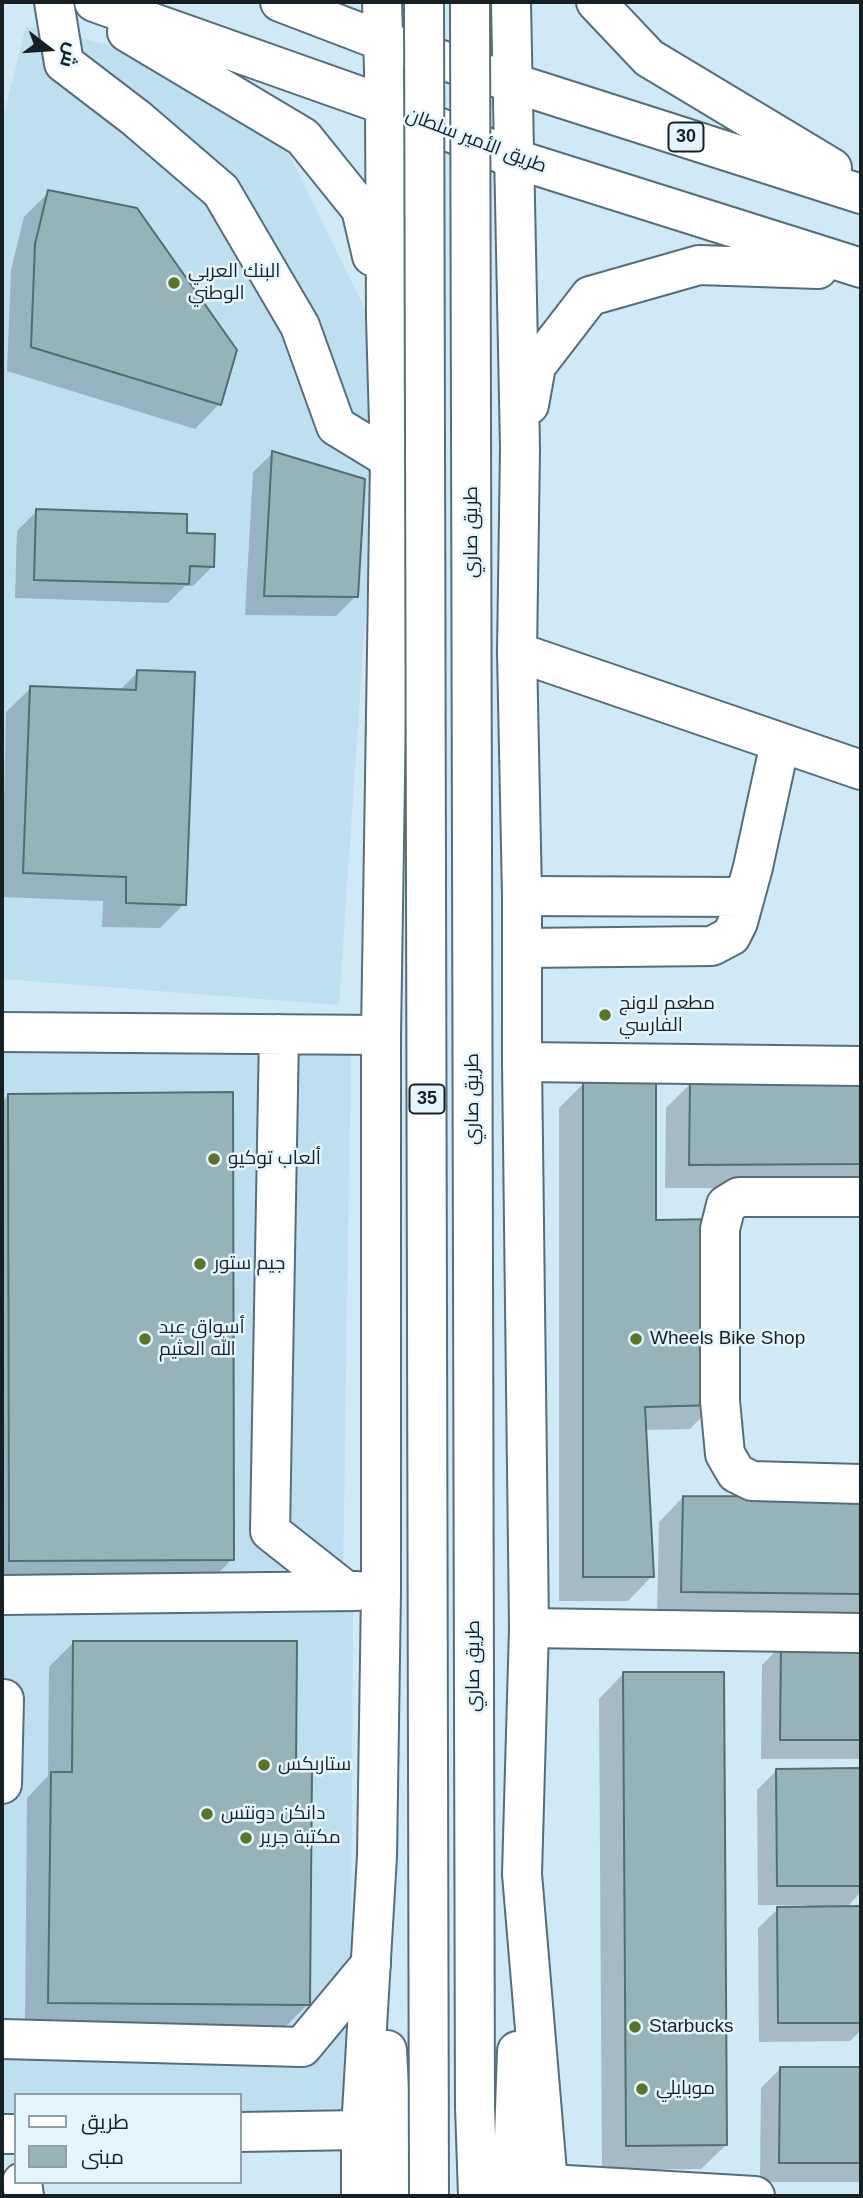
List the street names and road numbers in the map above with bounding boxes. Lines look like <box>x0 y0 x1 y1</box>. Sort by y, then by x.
street label: طريق الأمير سلطان <box>402 104 550 178</box>
road number: 30 <box>668 122 704 152</box>
street label: طريق صاري <box>461 486 483 578</box>
street label: طريق صاري <box>462 1053 484 1145</box>
road number: 35 <box>410 1084 444 1114</box>
street label: طريق صاري <box>463 1620 485 1712</box>

